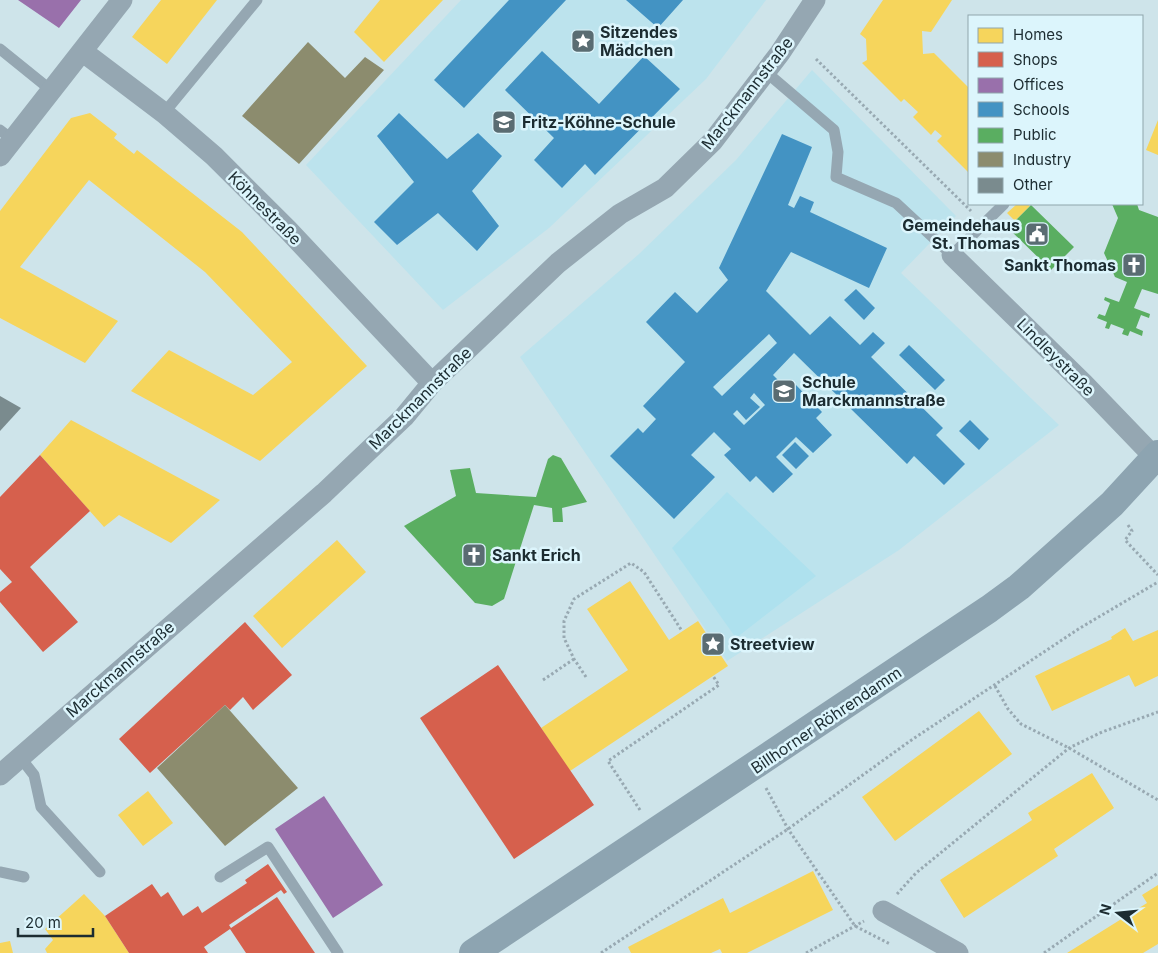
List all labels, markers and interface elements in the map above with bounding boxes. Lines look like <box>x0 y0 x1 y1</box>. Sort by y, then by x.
legend <box>968 15 1143 205</box>
place label: Sitzendes Mädchen <box>600 22 678 60</box>
text: Homes <box>1013 25 1063 44</box>
place icon: Sitzendes Mädchen <box>570 28 596 54</box>
street label: Marckmannstraße <box>697 33 797 153</box>
text: Shops <box>1013 50 1058 69</box>
text: Offices <box>1013 75 1064 94</box>
text: Schools <box>1013 100 1070 119</box>
school or university icon: Fritz-Köhne-Schule <box>491 109 517 135</box>
place label: Fritz-Köhne-Schule <box>522 112 676 132</box>
text: Public <box>1013 125 1056 144</box>
text: Industry <box>1013 150 1072 169</box>
street label: Köhnestraße <box>224 167 306 249</box>
text: Other <box>1013 175 1053 194</box>
place label: Gemeindehaus St. Thomas <box>902 215 1020 253</box>
public building icon: Gemeindehaus St. Thomas <box>1024 221 1050 247</box>
church icon: Sankt Thomas <box>1121 252 1147 278</box>
place label: Sankt Thomas <box>1004 255 1116 275</box>
street label: Lindleystraße <box>1013 314 1099 400</box>
street label: Marckmannstraße <box>365 343 475 453</box>
place label: Schule Marckmannstraße <box>802 372 945 410</box>
school or university icon: Schule Marckmannstraße <box>771 378 797 404</box>
church icon: Sankt Erich <box>461 542 487 568</box>
place label: Sankt Erich <box>492 545 581 565</box>
street label: Marckmannstraße <box>62 617 178 721</box>
place icon: Streetview <box>700 631 726 657</box>
place label: Streetview <box>730 634 815 654</box>
street label: Billhorner Röhrendamm <box>747 662 905 778</box>
north arrow <box>1093 888 1143 938</box>
text: N <box>1095 902 1115 917</box>
scale bar <box>18 906 92 938</box>
text: 20 m <box>25 913 61 932</box>

